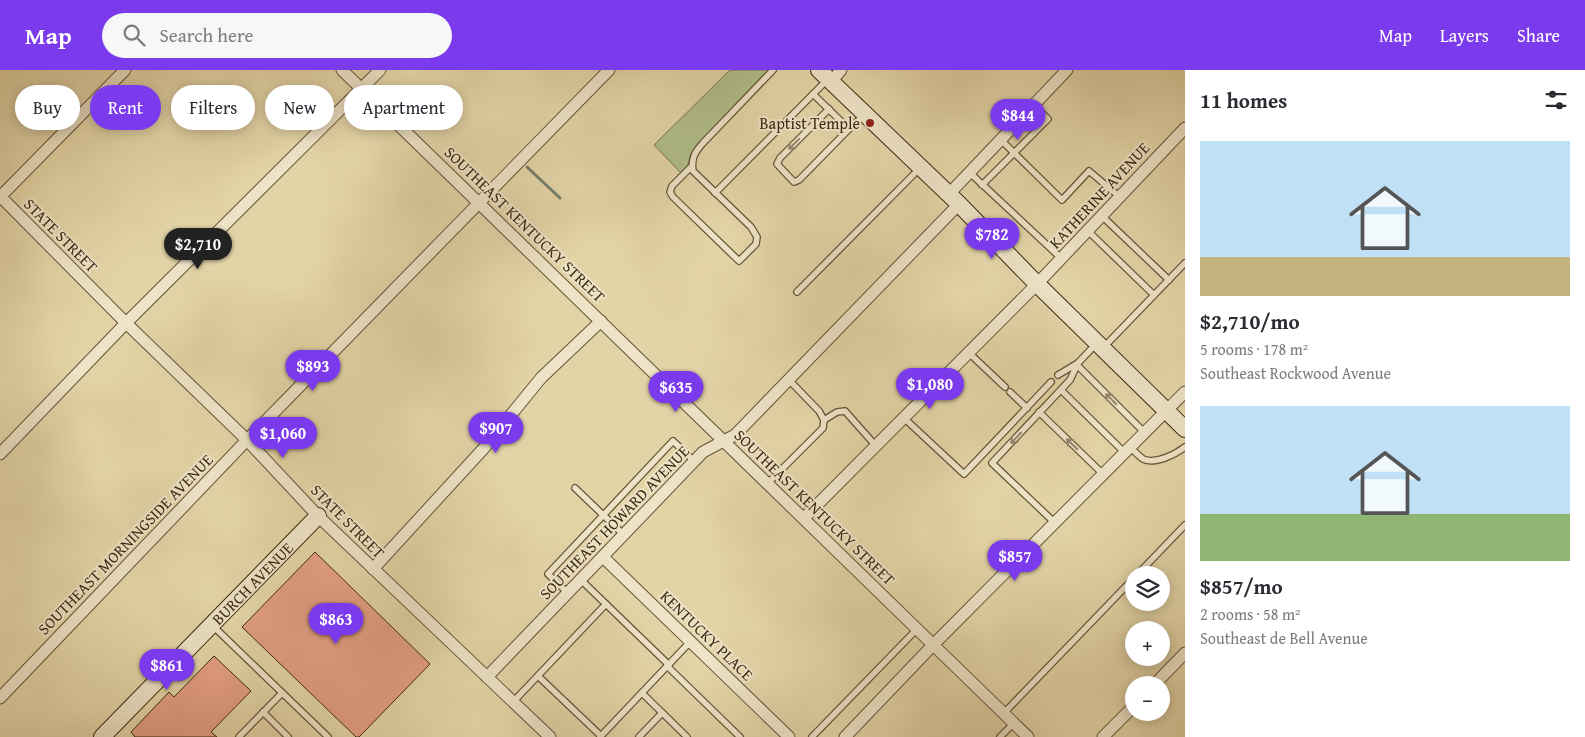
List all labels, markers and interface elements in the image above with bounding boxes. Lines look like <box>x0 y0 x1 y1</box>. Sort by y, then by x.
search box <box>102 13 452 58</box>
text: Map <box>25 18 72 53</box>
icon: search <box>120 21 148 49</box>
text: Search here <box>160 21 253 49</box>
text: Map <box>1379 22 1412 49</box>
text: Layers <box>1440 22 1489 49</box>
text: Share <box>1517 22 1560 49</box>
chip: Buy <box>15 85 80 130</box>
chip: Rent <box>90 85 161 130</box>
chip: Filters <box>171 85 255 130</box>
chip: New <box>265 85 334 130</box>
chip: Apartment <box>344 85 463 130</box>
text: 11 homes <box>1200 85 1287 116</box>
icon: filters <box>1542 86 1570 114</box>
pin: $844 <box>988 98 1048 141</box>
text: $844 <box>1001 103 1035 127</box>
place label: Baptist Temple <box>760 111 860 135</box>
marker: Baptist Temple <box>864 117 876 129</box>
street label: KATHERINE AVENUE <box>1043 136 1155 254</box>
one-way arrow <box>788 137 800 150</box>
street label: SOUTHEAST KENTUCKY STREET <box>439 140 611 308</box>
icon: home <box>1340 173 1430 263</box>
street label: STATE STREET <box>18 192 104 278</box>
pin: $782 <box>962 218 1022 260</box>
text: $782 <box>975 222 1009 246</box>
pin: $2,710 <box>157 228 239 270</box>
text: $2,710 <box>175 232 221 256</box>
text: $2,710/mo <box>1200 306 1300 337</box>
text: 5 rooms · 178 m² <box>1200 337 1308 361</box>
pin: $893 <box>283 350 343 392</box>
text: $893 <box>296 354 330 378</box>
text: Southeast Rockwood Avenue <box>1200 361 1391 385</box>
pin: $1,080 <box>889 368 971 410</box>
pin: $635 <box>646 370 706 413</box>
text: $1,080 <box>907 372 953 396</box>
text: $635 <box>659 375 693 399</box>
one-way arrow <box>1105 393 1117 405</box>
pin: $907 <box>466 412 526 454</box>
pin: $1,060 <box>242 416 324 459</box>
text: $907 <box>479 416 513 440</box>
text: $1,060 <box>260 421 306 445</box>
street label: SOUTHEAST KENTUCKY STREET <box>729 423 901 591</box>
one-way arrow <box>1010 431 1022 444</box>
one-way arrow <box>1065 438 1078 450</box>
icon: home <box>1340 438 1430 528</box>
street label: SOUTHEAST HOWARD AVENUE <box>534 439 694 605</box>
street label: SOUTHEAST MORNINGSIDE AVENUE <box>32 448 218 640</box>
street label: STATE STREET <box>305 478 391 564</box>
street label: BURCH AVENUE <box>206 536 299 630</box>
pin: $857 <box>985 540 1045 582</box>
text: $857 <box>998 544 1032 568</box>
map controls <box>1125 566 1170 721</box>
button: layers <box>1125 566 1170 611</box>
text: $857/mo <box>1200 571 1283 602</box>
street label: KENTUCKY PLACE <box>655 584 759 686</box>
pin: $863 <box>306 602 366 645</box>
text: 2 rooms · 58 m² <box>1200 602 1300 626</box>
text: $863 <box>319 607 353 631</box>
button: + <box>1125 621 1170 666</box>
text: Southeast de Bell Avenue <box>1200 626 1368 650</box>
pin: $861 <box>137 648 197 691</box>
text: $861 <box>150 653 184 677</box>
button: − <box>1125 676 1170 721</box>

